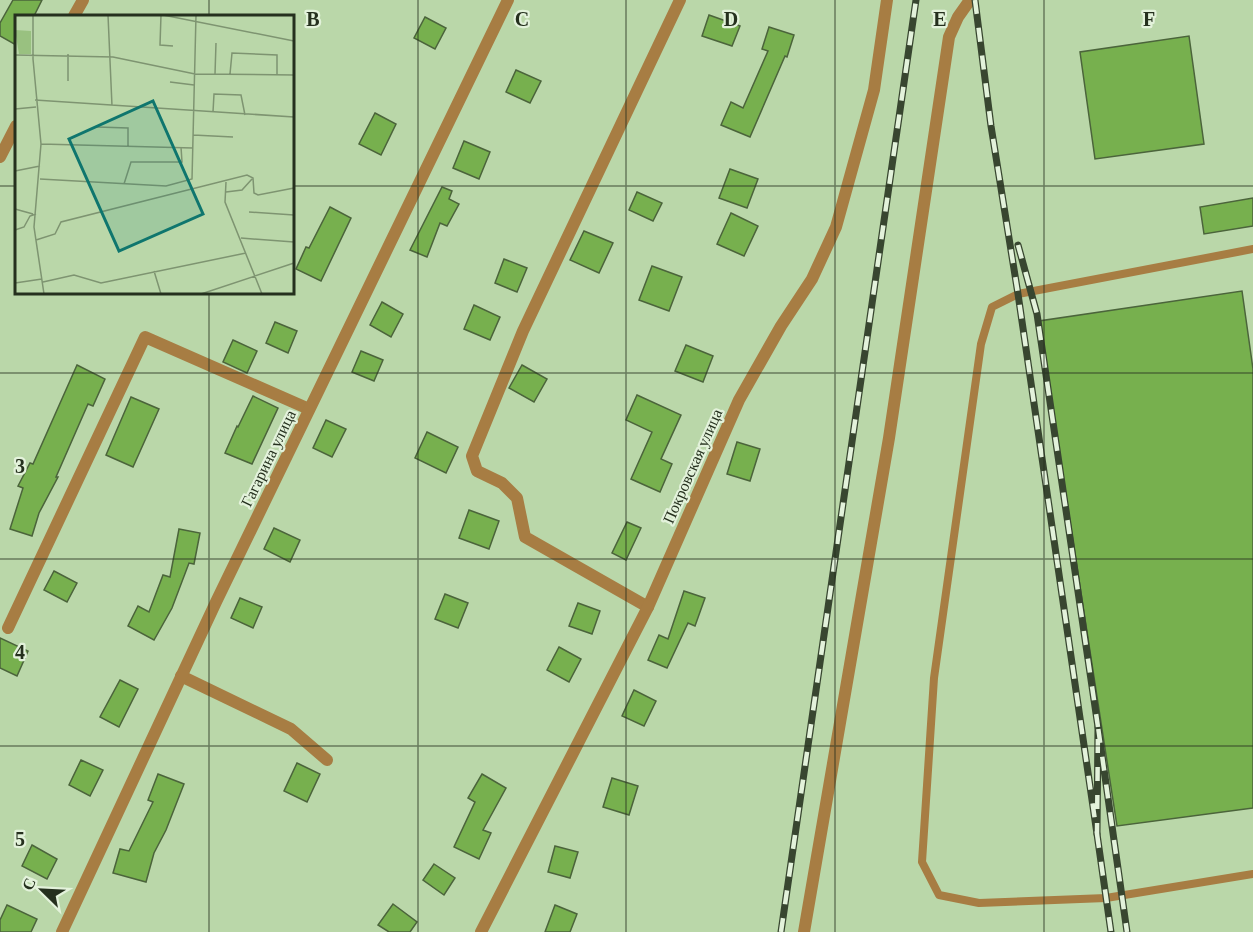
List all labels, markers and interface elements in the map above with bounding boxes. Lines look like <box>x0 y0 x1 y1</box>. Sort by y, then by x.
text: B <box>306 8 320 30</box>
text: C <box>515 8 529 30</box>
text: D <box>724 8 738 30</box>
text: E <box>933 8 947 30</box>
text: F <box>1143 8 1155 30</box>
inset map <box>15 15 294 294</box>
street label: Покровская улица <box>660 406 726 526</box>
street label: Гагарина улица <box>238 407 300 510</box>
text: 3 <box>15 455 25 477</box>
text: 4 <box>15 641 25 663</box>
text: 5 <box>15 828 25 850</box>
north arrow <box>12 860 72 920</box>
text: С <box>19 875 39 893</box>

